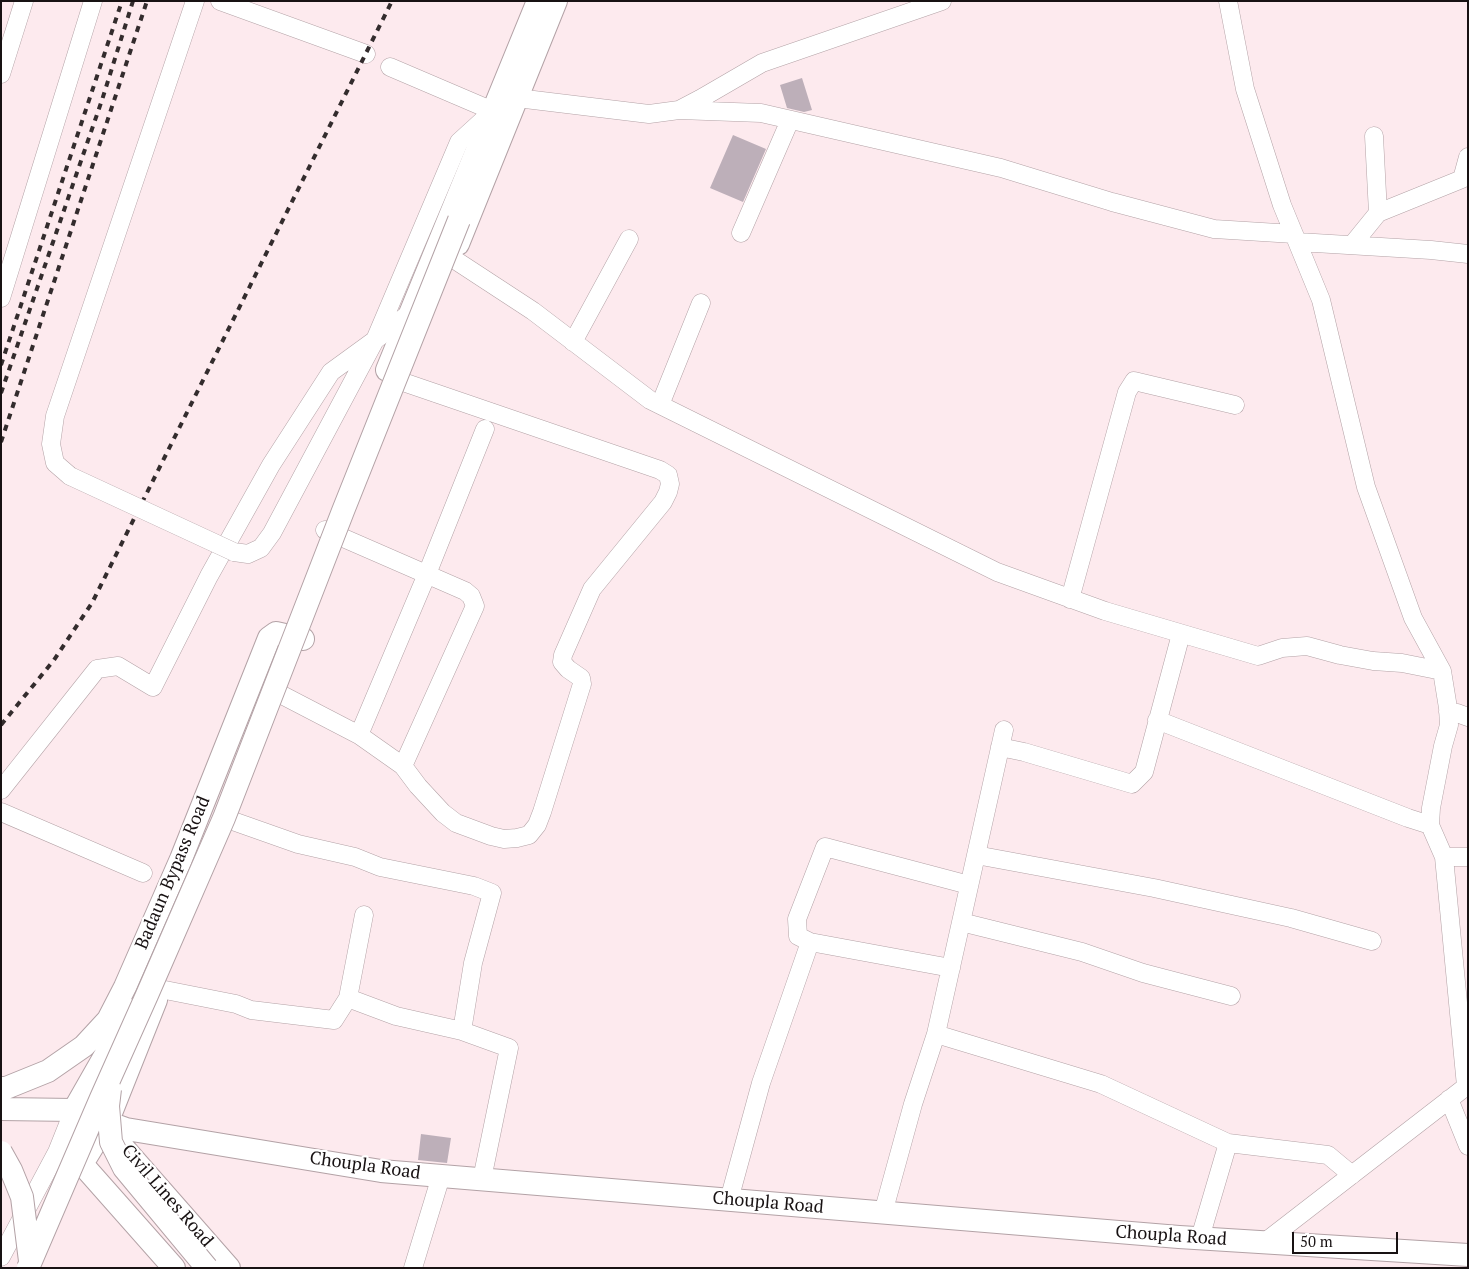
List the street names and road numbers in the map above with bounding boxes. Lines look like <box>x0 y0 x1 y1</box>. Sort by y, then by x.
street label: Badaun Bypass Road <box>131 793 215 953</box>
street label: Civil Lines Road <box>117 1140 217 1252</box>
street label: Choupla Road <box>308 1148 422 1184</box>
street label: Choupla Road <box>711 1187 825 1219</box>
street label: Choupla Road <box>1115 1221 1227 1251</box>

